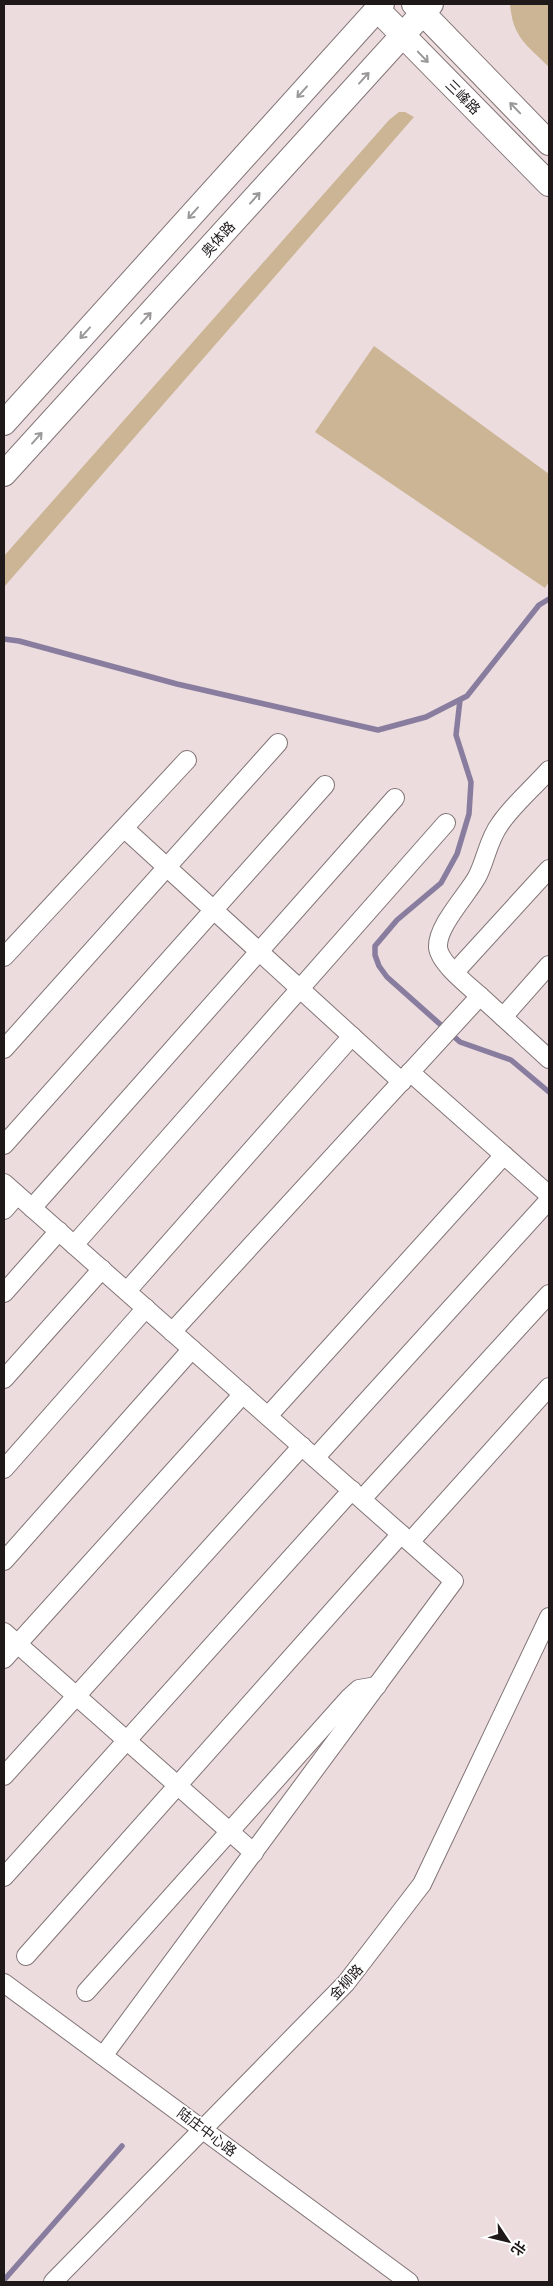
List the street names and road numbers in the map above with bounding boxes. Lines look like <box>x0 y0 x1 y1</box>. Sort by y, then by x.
street label: 三峰路 <box>441 75 485 119</box>
street label: 奥体路 <box>197 217 239 261</box>
street label: 金柳路 <box>325 1960 367 2004</box>
street label: 陆庄中心路 <box>173 2103 241 2161</box>

